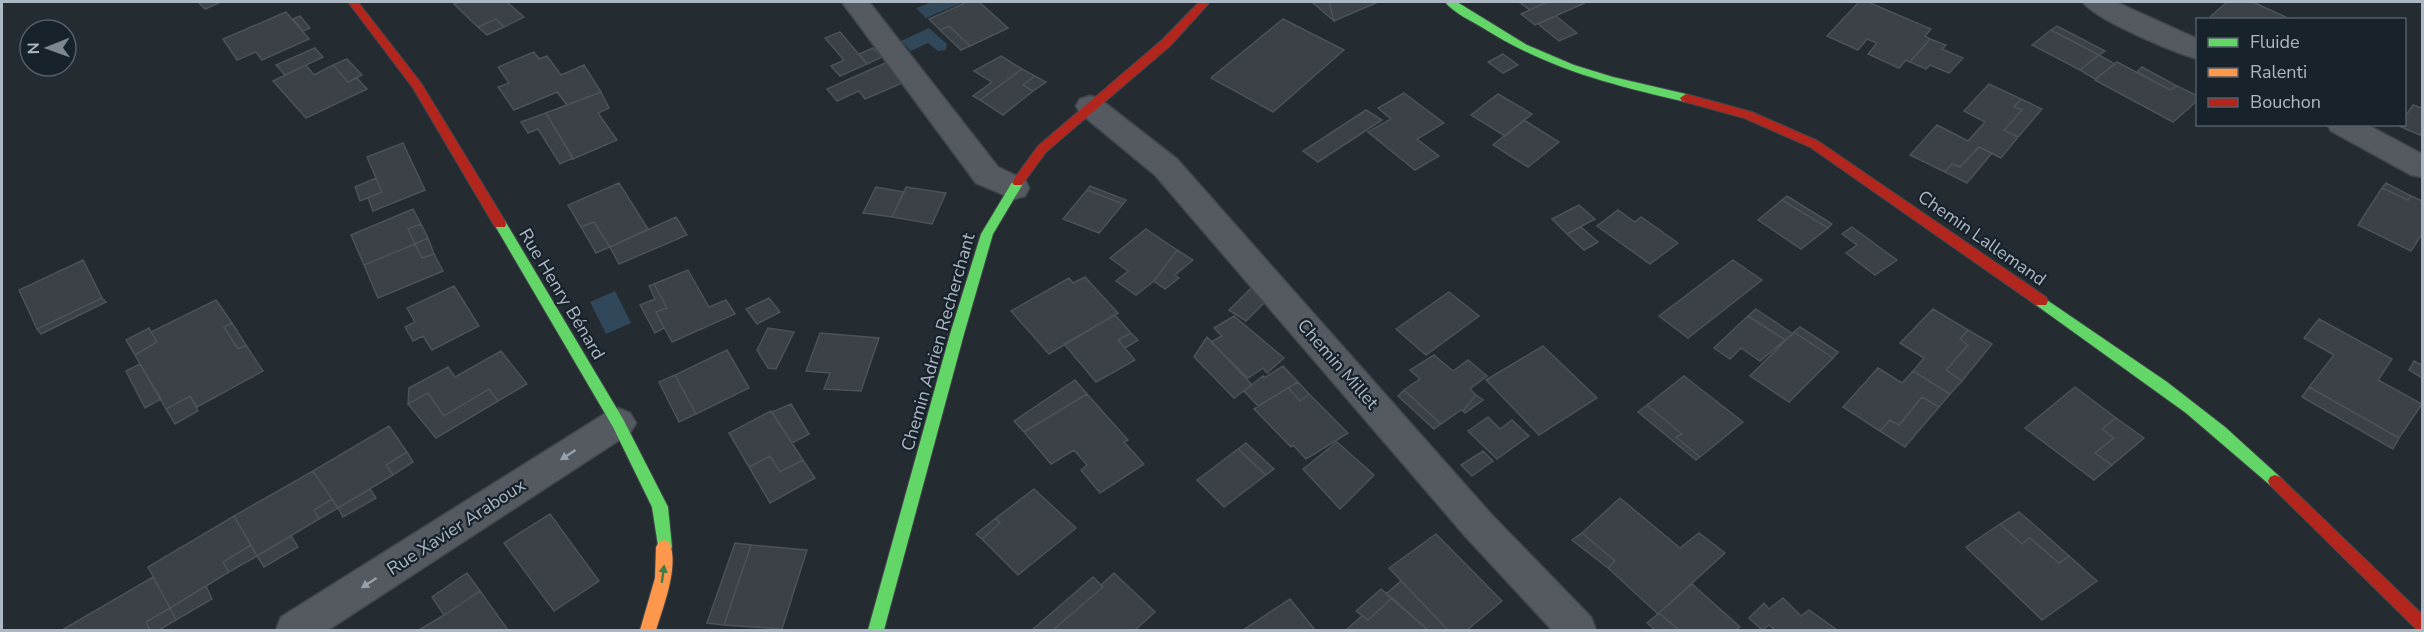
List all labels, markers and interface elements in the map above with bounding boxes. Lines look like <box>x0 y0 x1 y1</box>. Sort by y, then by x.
north arrow <box>18 18 78 78</box>
legend <box>2196 18 2406 126</box>
text: Fluide <box>2250 30 2300 54</box>
text: N <box>23 42 45 54</box>
text: Ralenti <box>2250 60 2307 84</box>
text: Bouchon <box>2250 90 2321 114</box>
street label: Chemin Lallemand <box>1913 185 2051 291</box>
street label: Rue Henry Bénard <box>513 224 611 364</box>
street label: Chemin Adrien Recherchant <box>895 230 981 454</box>
street label: Chemin Millet <box>1292 314 1384 415</box>
one-way arrow <box>560 449 577 460</box>
street label: Rue Xavier Araboux <box>382 473 530 581</box>
one-way arrow <box>658 565 667 584</box>
one-way arrow <box>361 577 377 588</box>

